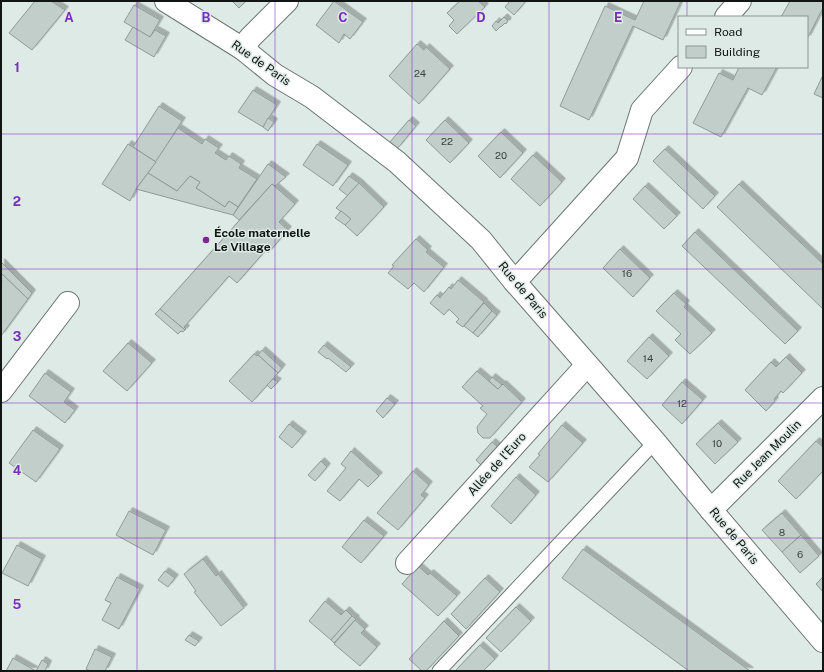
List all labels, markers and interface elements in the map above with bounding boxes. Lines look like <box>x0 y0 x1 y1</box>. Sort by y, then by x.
text: A <box>64 10 74 25</box>
text: B <box>202 10 211 25</box>
text: C <box>338 10 348 25</box>
text: D <box>476 10 486 25</box>
text: E <box>614 10 622 25</box>
legend <box>678 16 808 68</box>
text: Road <box>714 25 742 39</box>
street label: Rue de Paris <box>229 37 293 89</box>
text: Building <box>714 45 760 59</box>
text: 1 <box>14 60 20 75</box>
house number: 24 <box>414 67 426 79</box>
house number: 22 <box>441 135 453 147</box>
house number: 20 <box>495 149 507 161</box>
text: 2 <box>13 194 21 209</box>
place label: École maternelle Le Village <box>214 226 311 254</box>
marker: École maternelle Le Village <box>201 235 211 245</box>
street label: Rue de Paris <box>495 259 551 321</box>
house number: 16 <box>622 267 632 279</box>
text: 3 <box>13 329 22 344</box>
house number: 14 <box>643 352 653 364</box>
house number: 12 <box>677 397 687 409</box>
street label: Rue Jean Moulin <box>730 417 804 491</box>
street label: Allée de l'Euro <box>465 429 529 499</box>
house number: 10 <box>712 437 722 449</box>
text: 4 <box>13 463 22 478</box>
street label: Rue de Paris <box>706 505 762 567</box>
house number: 8 <box>779 526 785 538</box>
house number: 6 <box>797 548 803 560</box>
text: 5 <box>13 597 22 612</box>

